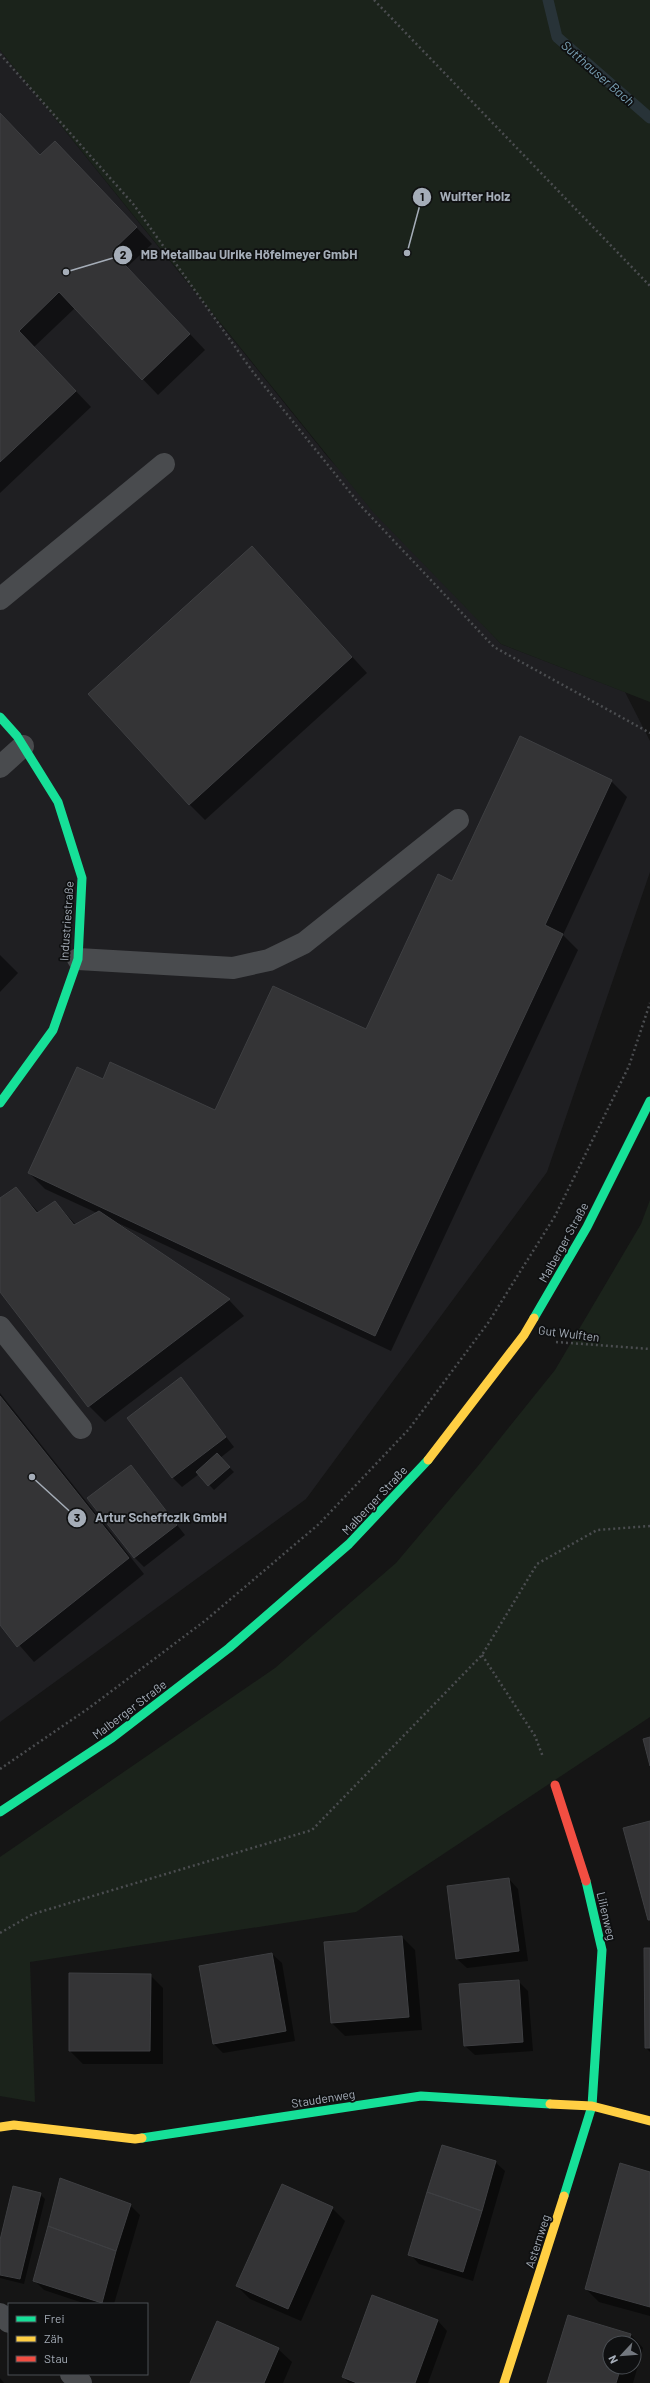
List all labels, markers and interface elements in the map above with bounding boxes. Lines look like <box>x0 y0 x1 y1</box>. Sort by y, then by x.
water label: Sutthauser Bach <box>558 37 638 109</box>
callout: Wulfter Holz <box>412 184 518 209</box>
text: Wulfter Holz <box>440 188 510 204</box>
text: 1 <box>420 189 424 203</box>
callout: MB Metallbau Ulrike Höfelmeyer GmbH <box>113 242 366 267</box>
text: MB Metallbau Ulrike Höfelmeyer GmbH <box>141 246 357 262</box>
text: 2 <box>120 247 127 261</box>
street label: Industriestraße <box>56 881 76 961</box>
street label: Malberger Straße <box>535 1200 591 1284</box>
street label: Gut Wulften <box>538 1322 600 1344</box>
street label: Malberger Straße <box>338 1463 410 1537</box>
callout: Artur Scheffczik GmbH <box>67 1505 235 1530</box>
text: Artur Scheffczik GmbH <box>95 1509 227 1525</box>
text: 3 <box>74 1510 80 1524</box>
street label: Malberger Straße <box>89 1677 169 1741</box>
street label: Lilienweg <box>595 1890 619 1942</box>
street label: Staudenweg <box>290 2086 356 2110</box>
street label: Asternweg <box>522 2212 552 2270</box>
legend <box>8 2303 148 2375</box>
text: Frei <box>44 2311 64 2325</box>
text: Zäh <box>44 2331 63 2345</box>
north arrow <box>602 2335 642 2375</box>
text: Stau <box>44 2351 68 2365</box>
text: N <box>605 2353 620 2366</box>

